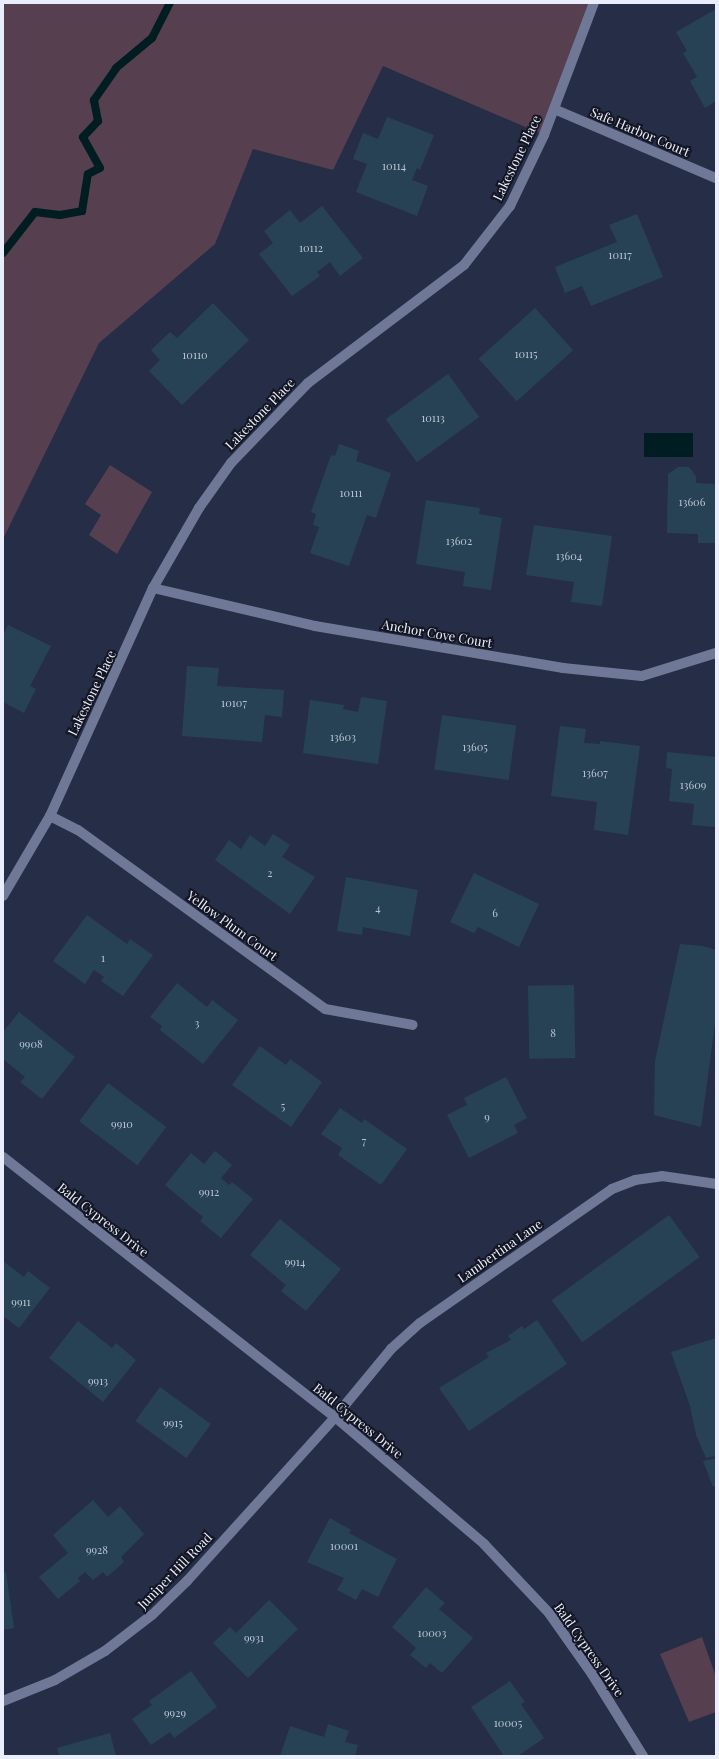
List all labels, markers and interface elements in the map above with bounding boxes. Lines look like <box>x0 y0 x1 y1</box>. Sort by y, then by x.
street label: Safe Harbor Court <box>588 104 692 160</box>
street label: Lakestone Place <box>490 113 544 203</box>
house number: 10114 <box>382 159 406 173</box>
house number: 10112 <box>299 241 323 255</box>
house number: 10117 <box>608 248 632 262</box>
house number: 10115 <box>514 347 538 361</box>
house number: 10110 <box>182 348 208 362</box>
street label: Lakestone Place <box>222 375 298 453</box>
house number: 10113 <box>421 411 445 425</box>
house number: 10111 <box>340 486 362 500</box>
house number: 13606 <box>679 495 705 509</box>
house number: 13602 <box>446 534 472 548</box>
house number: 13604 <box>556 549 582 563</box>
street label: Anchor Cove Court <box>380 617 494 651</box>
street label: Lakestone Place <box>65 648 119 738</box>
house number: 10107 <box>221 696 247 710</box>
house number: 13603 <box>330 730 356 744</box>
house number: 13605 <box>462 740 488 754</box>
house number: 13607 <box>582 766 608 780</box>
house number: 13609 <box>680 778 706 792</box>
house number: 2 <box>267 866 273 880</box>
street label: Yellow Plum Court <box>184 888 280 964</box>
house number: 4 <box>375 901 381 915</box>
house number: 6 <box>492 906 498 920</box>
house number: 1 <box>101 951 105 965</box>
house number: 3 <box>195 1016 199 1030</box>
house number: 8 <box>550 1026 556 1040</box>
house number: 9908 <box>19 1037 43 1051</box>
house number: 5 <box>281 1099 285 1113</box>
house number: 9 <box>484 1110 490 1124</box>
house number: 9910 <box>111 1117 133 1131</box>
house number: 7 <box>362 1134 366 1148</box>
street label: Bald Cypress Drive <box>55 1180 151 1260</box>
house number: 9912 <box>199 1185 219 1199</box>
street label: Lambertina Lane <box>455 1216 545 1286</box>
house number: 9914 <box>285 1255 305 1269</box>
house number: 9911 <box>11 1295 31 1309</box>
house number: 9913 <box>88 1374 108 1388</box>
street label: Bald Cypress Drive <box>310 1380 406 1462</box>
house number: 9915 <box>163 1416 183 1430</box>
street label: Juniper Hill Road <box>135 1530 215 1612</box>
house number: 10001 <box>330 1539 358 1553</box>
house number: 9928 <box>86 1543 108 1557</box>
street label: Bald Cypress Drive <box>551 1600 627 1700</box>
house number: 10003 <box>418 1626 446 1640</box>
house number: 9931 <box>244 1631 264 1645</box>
house number: 9929 <box>164 1706 186 1720</box>
house number: 10005 <box>494 1716 522 1730</box>

